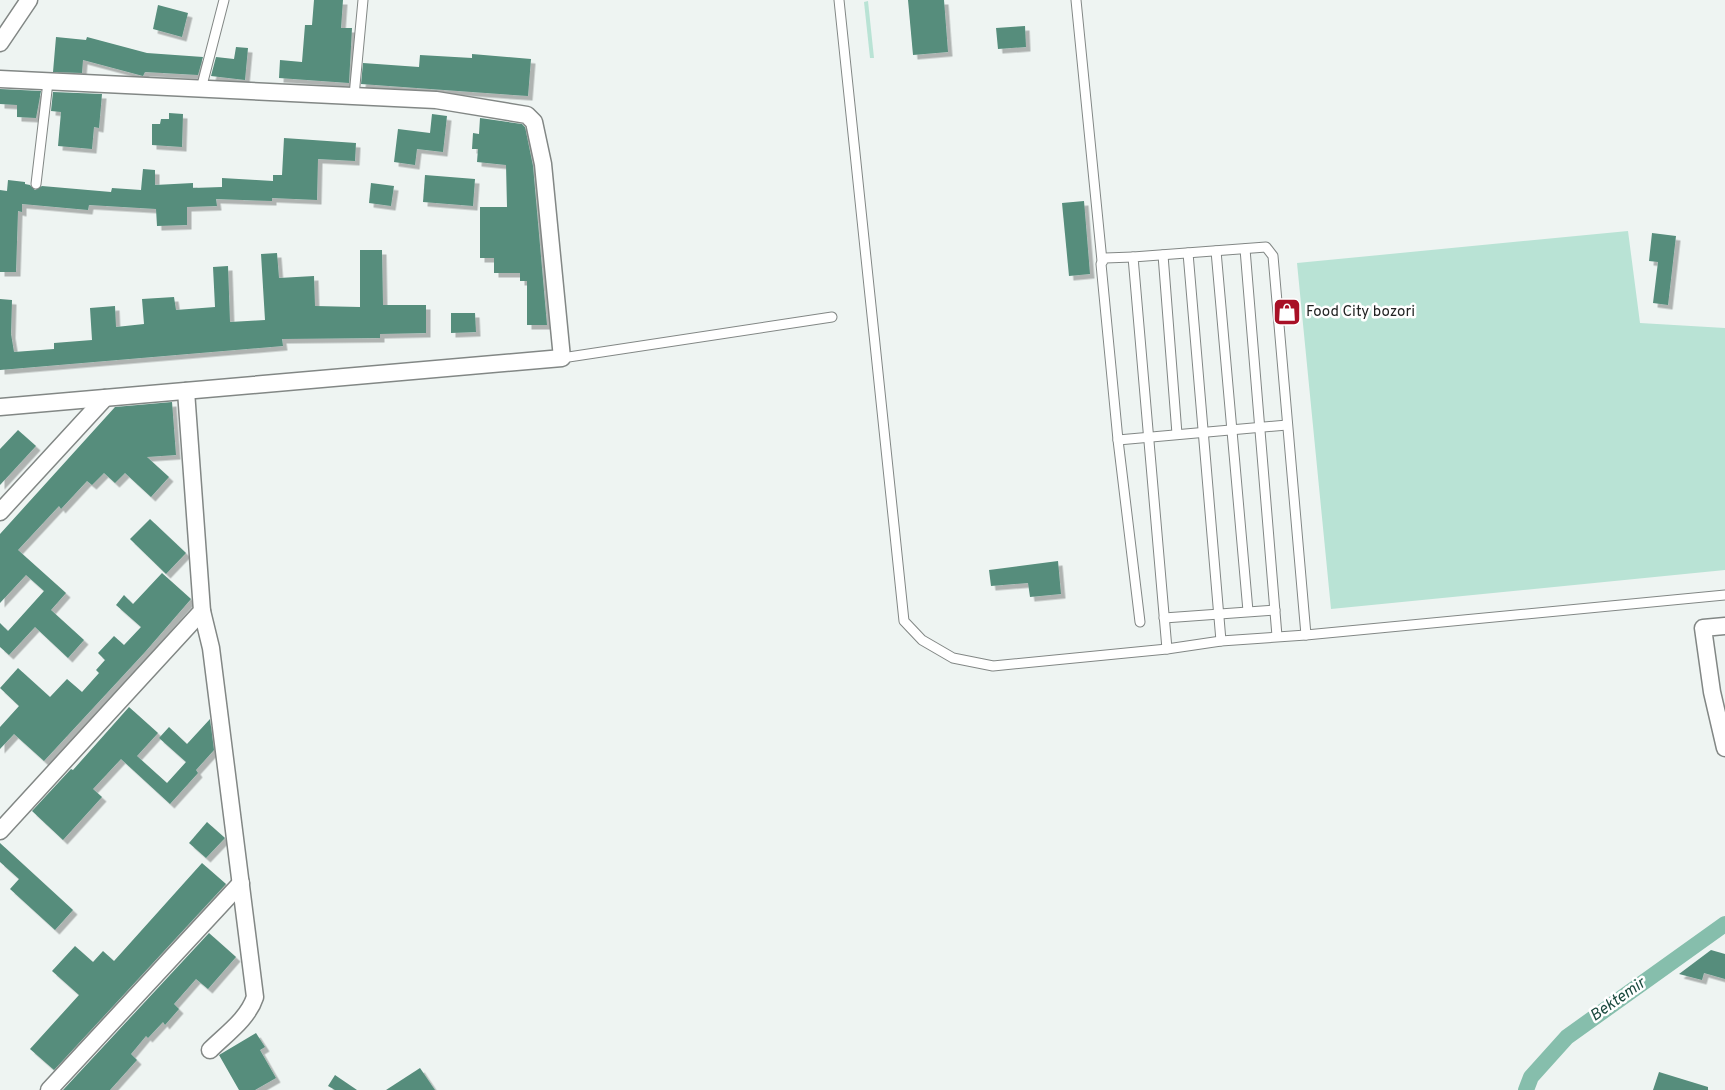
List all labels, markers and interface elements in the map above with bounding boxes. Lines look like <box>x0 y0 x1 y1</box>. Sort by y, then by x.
shop icon: Food City bozori <box>1272 297 1302 327</box>
place label: Food City bozori <box>1306 303 1415 322</box>
water label: Bektemir <box>1586 973 1651 1026</box>

